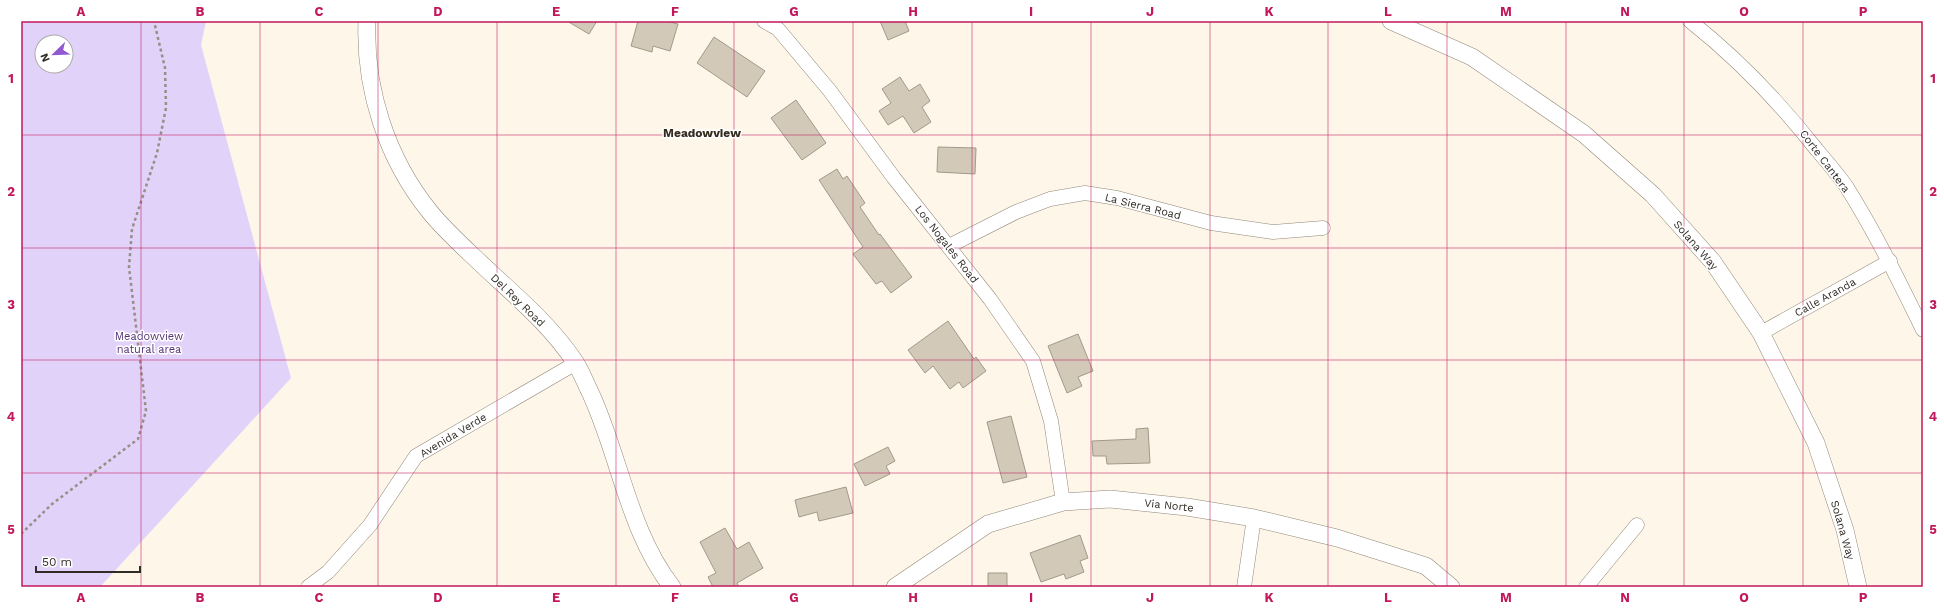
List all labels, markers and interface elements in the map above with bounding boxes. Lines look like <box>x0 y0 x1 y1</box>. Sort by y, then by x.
text: A <box>77 4 86 19</box>
text: B <box>196 4 205 19</box>
text: C <box>315 4 324 19</box>
text: D <box>433 4 443 19</box>
text: E <box>552 4 560 19</box>
text: F <box>671 4 679 19</box>
text: G <box>789 4 799 19</box>
text: H <box>908 4 918 19</box>
text: I <box>1029 4 1033 19</box>
text: J <box>1146 4 1154 19</box>
text: K <box>1264 4 1274 19</box>
text: L <box>1384 4 1392 19</box>
text: M <box>1500 4 1512 19</box>
text: N <box>1620 4 1630 19</box>
text: O <box>1739 4 1749 19</box>
text: P <box>1859 4 1868 19</box>
north arrow <box>34 34 74 74</box>
text: N <box>38 51 53 64</box>
text: 1 <box>8 71 14 86</box>
text: 1 <box>1930 71 1936 86</box>
district label: Meadowview <box>663 126 741 140</box>
street label: Corte Cantera <box>1797 127 1852 195</box>
text: 2 <box>7 184 15 199</box>
text: 2 <box>1929 184 1937 199</box>
street label: La Sierra Road <box>1103 191 1182 222</box>
street label: Los Nogales Road <box>912 203 981 286</box>
street label: Solana Way <box>1671 218 1721 273</box>
street label: Del Rey Road <box>488 271 547 329</box>
street label: Calle Aranda <box>1792 275 1858 320</box>
text: 3 <box>7 297 15 312</box>
text: 3 <box>1929 297 1937 312</box>
park label: Meadowview natural area <box>115 330 183 356</box>
text: 4 <box>7 409 16 424</box>
text: 4 <box>1929 409 1938 424</box>
street label: Avenida Verde <box>418 410 489 460</box>
street label: Via Norte <box>1144 496 1194 515</box>
street label: Solana Way <box>1828 499 1857 562</box>
text: 5 <box>7 522 15 537</box>
text: 5 <box>1929 522 1937 537</box>
scale bar <box>36 548 140 574</box>
text: 50 m <box>42 555 72 569</box>
text: A <box>77 590 86 605</box>
text: B <box>196 590 205 605</box>
text: C <box>315 590 324 605</box>
text: D <box>433 590 443 605</box>
text: E <box>552 590 560 605</box>
text: F <box>671 590 679 605</box>
text: G <box>789 590 799 605</box>
text: H <box>908 590 918 605</box>
text: I <box>1029 590 1033 605</box>
text: J <box>1146 590 1154 605</box>
text: K <box>1264 590 1274 605</box>
text: L <box>1384 590 1392 605</box>
text: M <box>1500 590 1512 605</box>
text: N <box>1620 590 1630 605</box>
text: O <box>1739 590 1749 605</box>
text: P <box>1859 590 1868 605</box>

